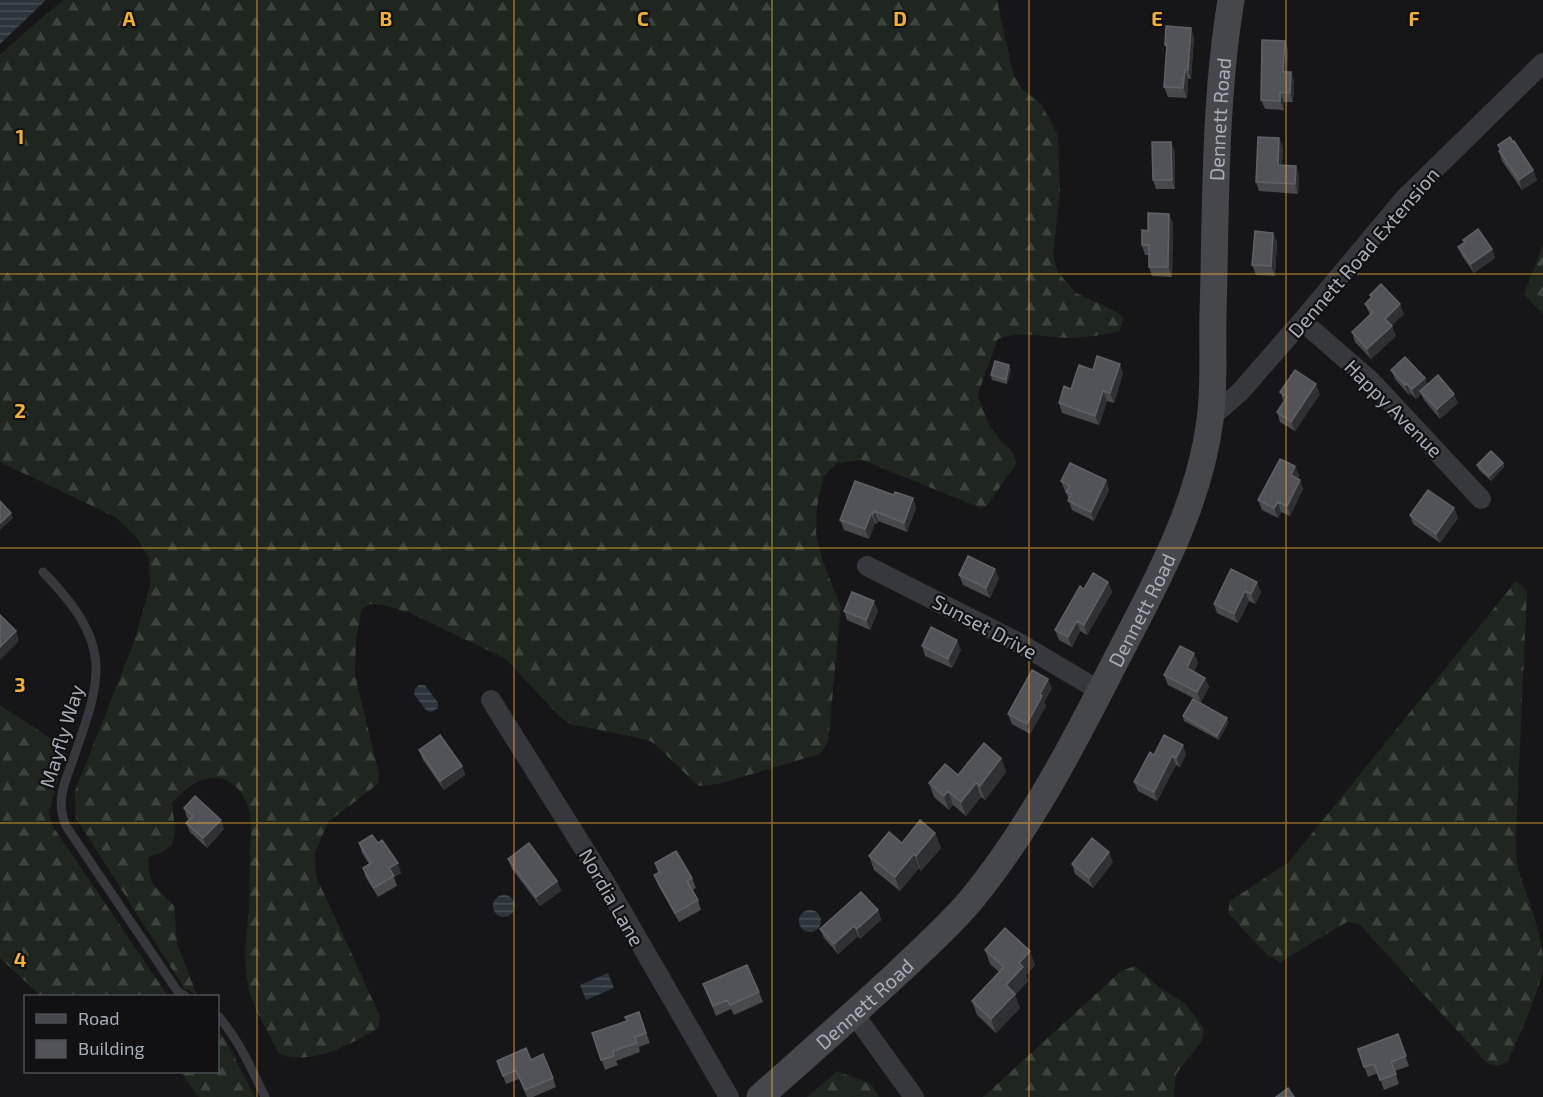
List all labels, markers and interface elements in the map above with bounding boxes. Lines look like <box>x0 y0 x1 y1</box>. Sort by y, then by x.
text: A <box>122 6 136 30</box>
text: B <box>380 6 392 30</box>
text: C <box>637 6 649 30</box>
text: D <box>893 6 907 30</box>
text: E <box>1151 6 1163 30</box>
text: F <box>1408 6 1420 30</box>
street label: Dennett Road <box>1204 56 1235 181</box>
text: 1 <box>16 124 24 148</box>
street label: Dennett Road Extension <box>1282 162 1444 342</box>
street label: Happy Avenue <box>1340 354 1448 462</box>
text: 2 <box>14 398 26 422</box>
street label: Dennett Road <box>1103 549 1180 670</box>
street label: Sunset Drive <box>929 588 1041 664</box>
text: 3 <box>14 672 26 696</box>
street label: Mayfly Way <box>34 681 88 790</box>
street label: Nordia Lane <box>574 844 650 950</box>
text: 4 <box>14 947 27 971</box>
street label: Dennett Road <box>810 953 918 1054</box>
legend <box>24 995 219 1073</box>
text: Road <box>78 1007 119 1029</box>
text: Building <box>78 1037 145 1059</box>

